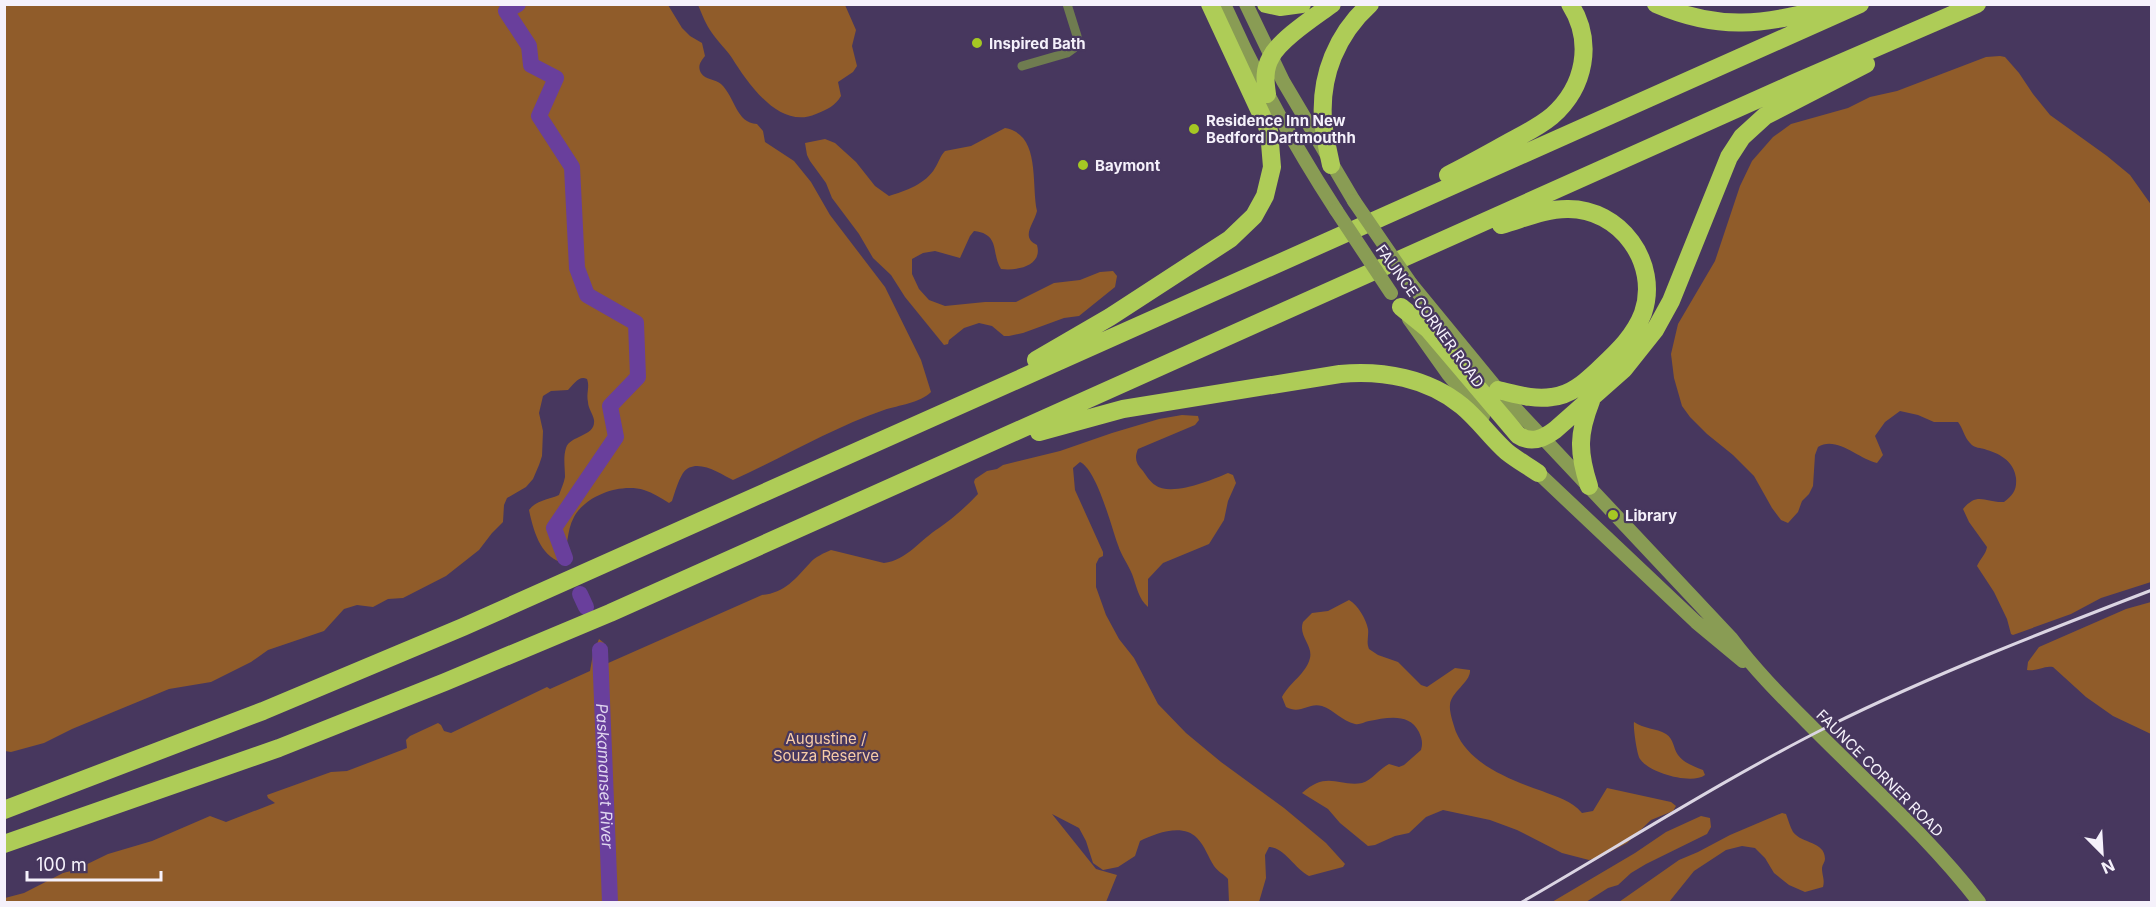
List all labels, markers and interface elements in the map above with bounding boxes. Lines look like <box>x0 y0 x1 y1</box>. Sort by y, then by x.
place label: Inspired Bath <box>989 34 1086 53</box>
marker: Inspired Bath <box>970 36 984 50</box>
place label: Residence Inn New Bedford Dartmouthh <box>1206 111 1356 147</box>
marker: Residence Inn New Bedford Dartmouthh <box>1187 122 1201 136</box>
place label: Baymont <box>1095 156 1161 175</box>
marker: Baymont <box>1076 158 1090 172</box>
street label: FAUNCE CORNER ROAD <box>1372 241 1488 391</box>
place label: Library <box>1625 506 1677 525</box>
marker: Library <box>1606 508 1620 522</box>
water label: Paskamanset River <box>592 703 618 850</box>
street label: FAUNCE CORNER ROAD <box>1812 705 1948 841</box>
park label: Augustine / Souza Reserve <box>773 729 879 765</box>
north arrow <box>2072 823 2132 883</box>
scale bar <box>27 844 160 882</box>
text: 100 m <box>36 854 87 875</box>
text: N <box>2098 855 2118 878</box>

